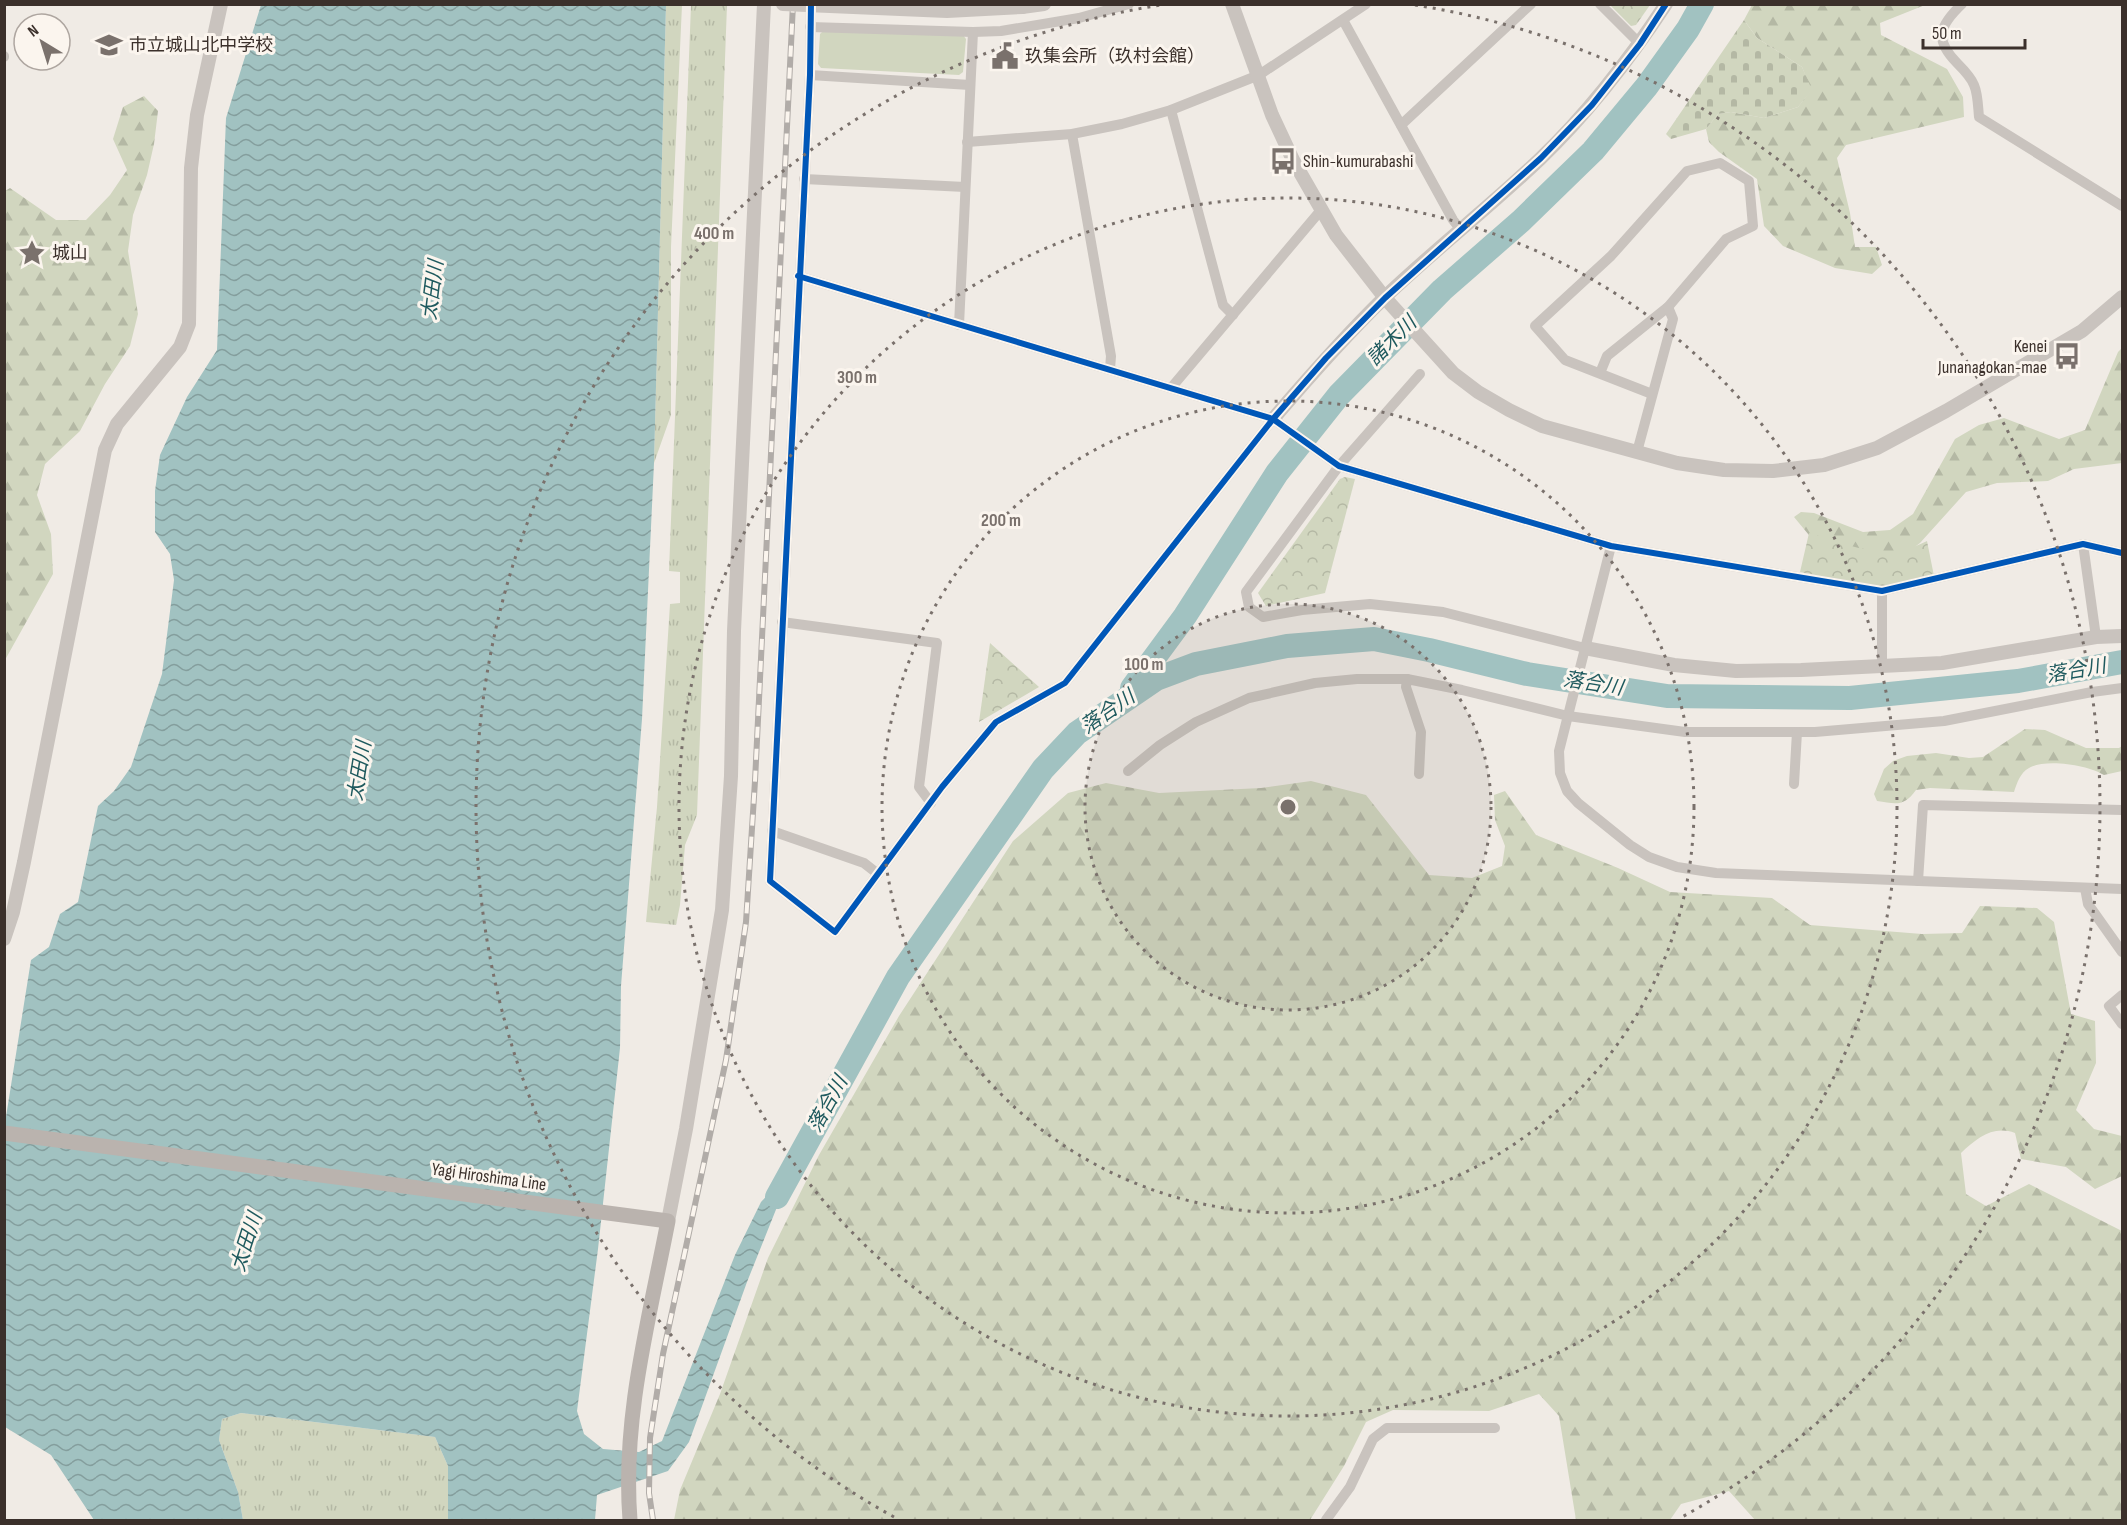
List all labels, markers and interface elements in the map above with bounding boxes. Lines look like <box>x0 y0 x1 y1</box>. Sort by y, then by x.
north arrow <box>12 12 72 72</box>
scale bar <box>1923 12 2025 50</box>
text: N <box>24 21 43 41</box>
text: 50 m <box>1932 23 1962 44</box>
school or university icon: 市立城山北中学校 <box>94 30 124 60</box>
place label: 市立城山北中学校 <box>129 35 273 56</box>
public building icon: 玖集会所（玖村会館） <box>990 41 1020 71</box>
place label: 玖集会所（玖村会館） <box>1025 46 1205 67</box>
bus stop icon: Shin-kumurabashi <box>1268 146 1298 176</box>
place label: Shin-kumurabashi <box>1303 151 1413 172</box>
text: 400 m <box>694 223 734 244</box>
place icon: 城山 <box>17 238 47 268</box>
place label: 城山 <box>52 243 88 264</box>
water label: 太田川 <box>417 257 449 321</box>
water label: 諸木川 <box>1362 310 1423 371</box>
place label: Kenei Junanagokan-mae <box>1937 336 2047 378</box>
bus stop icon: Kenei Junanagokan-mae <box>2052 341 2082 371</box>
text: 300 m <box>837 367 877 388</box>
text: 200 m <box>981 510 1021 531</box>
text: 100 m <box>1125 654 1164 675</box>
water label: 落合川 <box>2044 654 2110 688</box>
water label: 落合川 <box>1561 667 1626 701</box>
water label: 落合川 <box>1077 684 1141 739</box>
water label: 太田川 <box>343 738 377 803</box>
centre of rings <box>1278 797 1298 817</box>
water label: 落合川 <box>803 1070 854 1136</box>
street label: Yagi Hiroshima Line <box>430 1159 548 1195</box>
water label: 太田川 <box>226 1208 268 1274</box>

